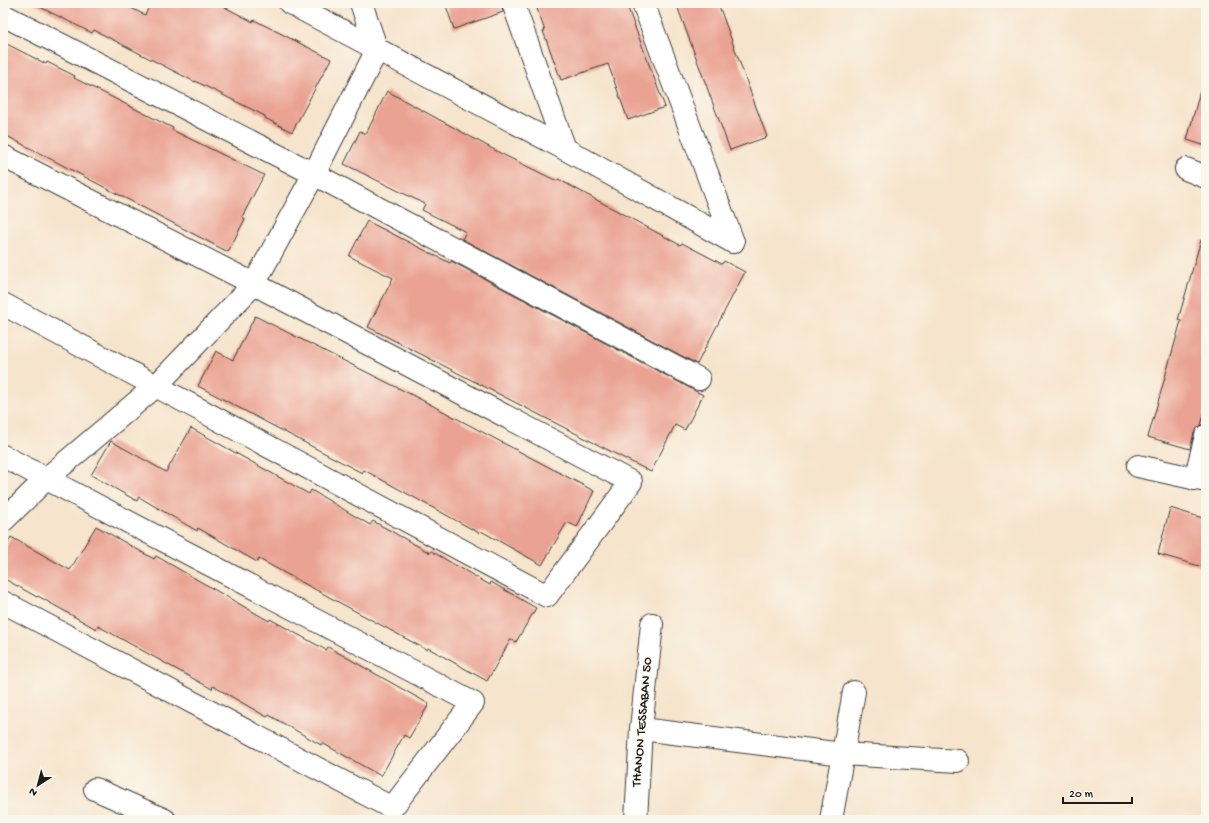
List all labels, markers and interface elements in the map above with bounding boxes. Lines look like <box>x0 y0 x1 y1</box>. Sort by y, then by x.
street label: THANON TESSABAN 50 <box>629 656 657 789</box>
north arrow <box>18 765 58 805</box>
scale bar <box>1063 779 1132 805</box>
text: N <box>27 785 40 798</box>
text: 20 m <box>1069 788 1094 802</box>

